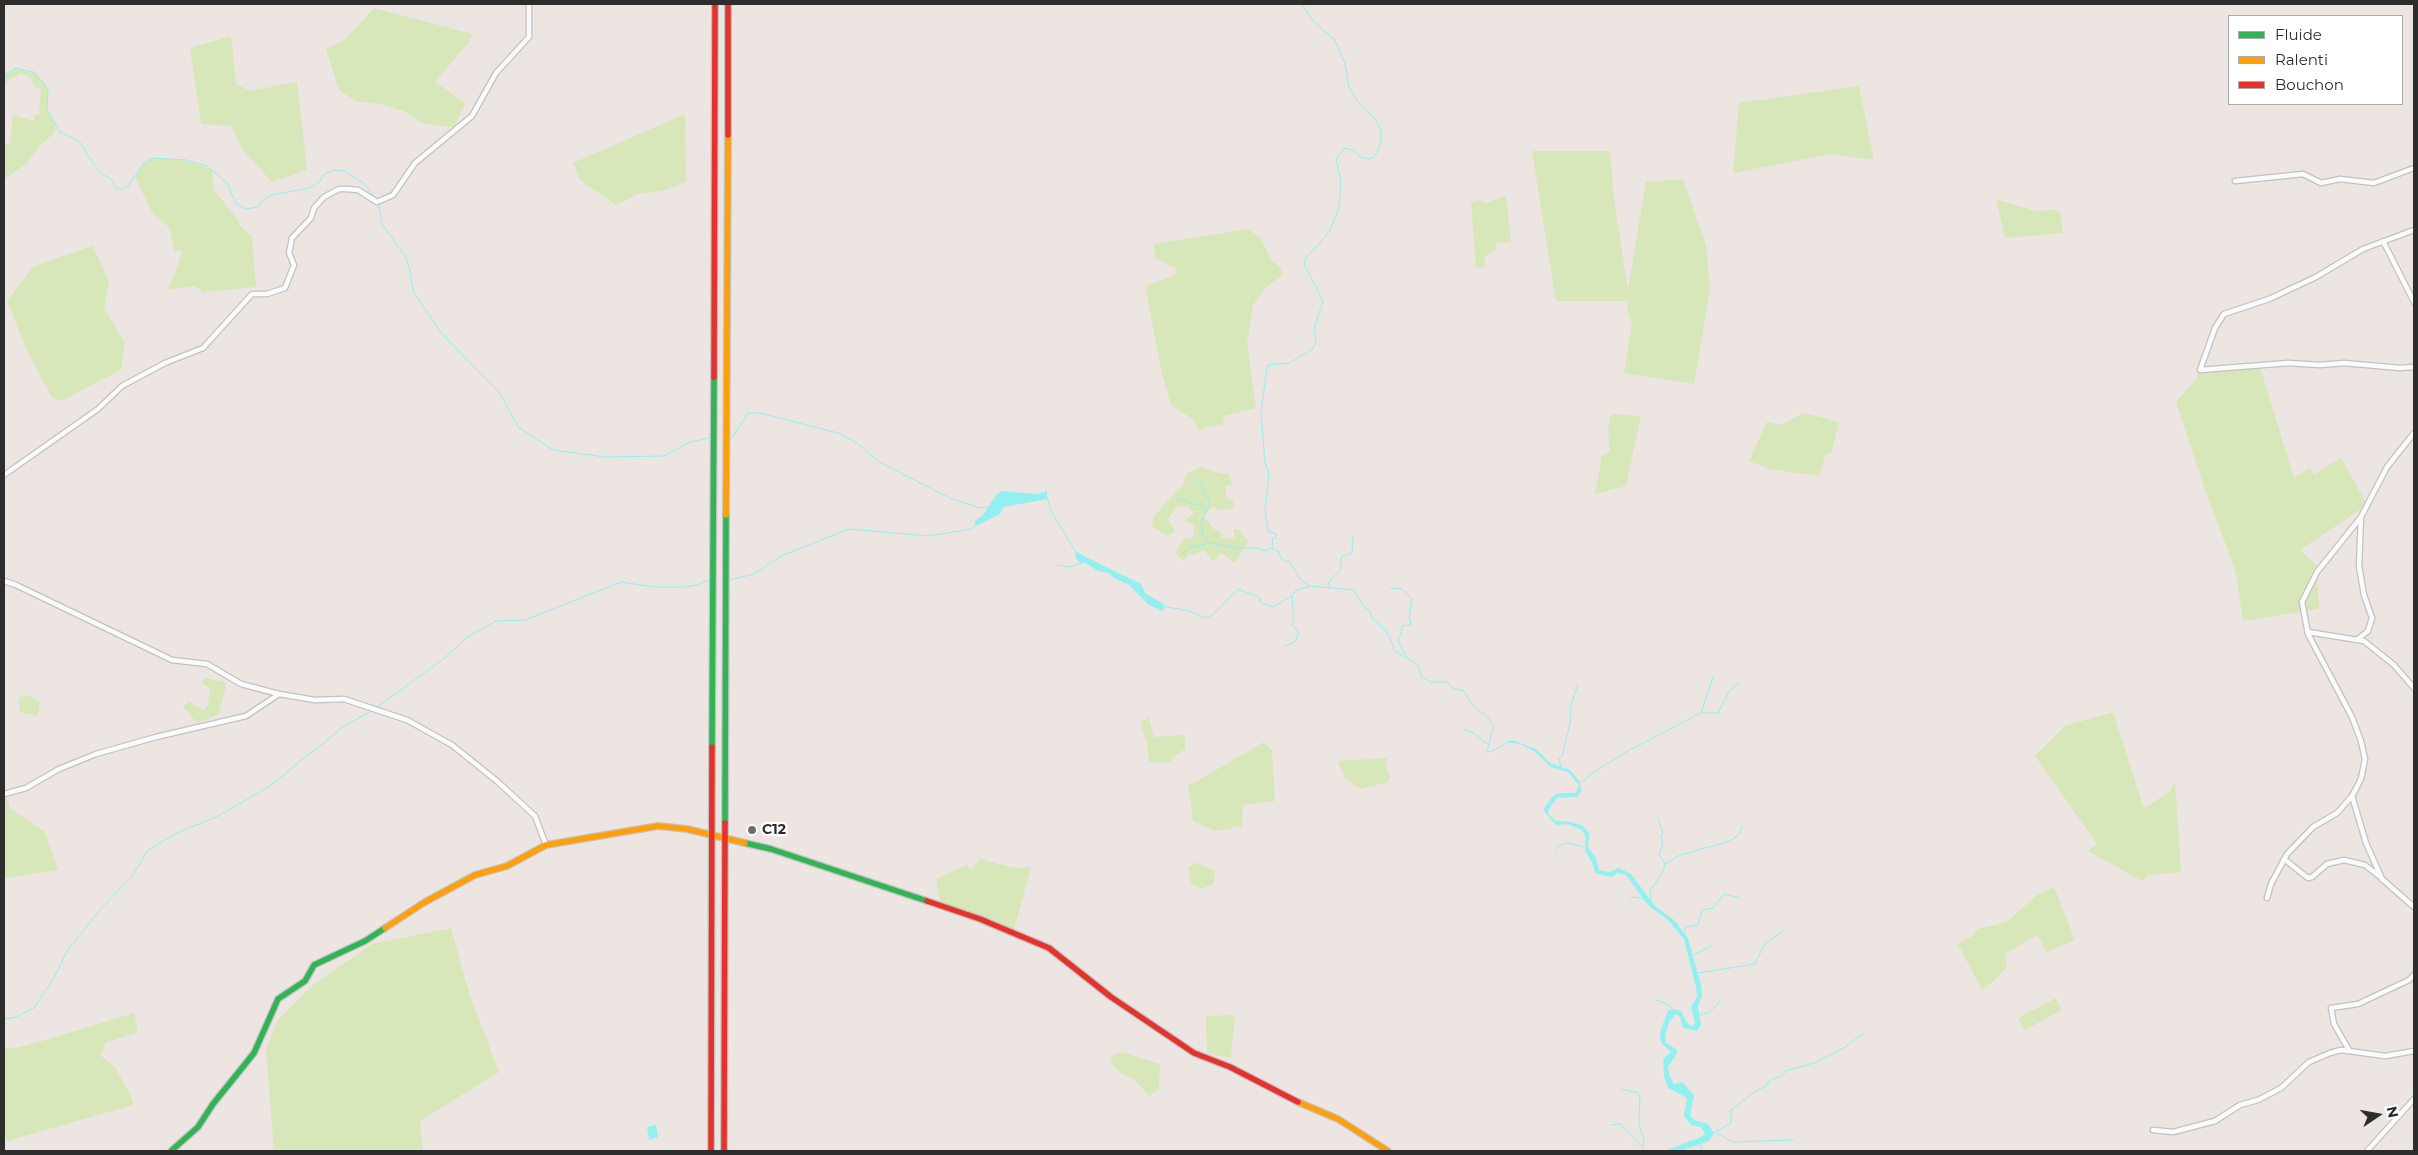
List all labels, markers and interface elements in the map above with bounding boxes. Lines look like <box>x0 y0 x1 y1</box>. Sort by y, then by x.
legend <box>2228 15 2403 105</box>
text: Fluide <box>2275 25 2322 44</box>
text: Ralenti <box>2275 50 2328 69</box>
text: Bouchon <box>2275 75 2344 94</box>
place label: C12 <box>762 822 786 838</box>
marker: C12 <box>746 824 758 836</box>
north arrow <box>2353 1090 2403 1140</box>
text: N <box>2383 1104 2403 1119</box>

